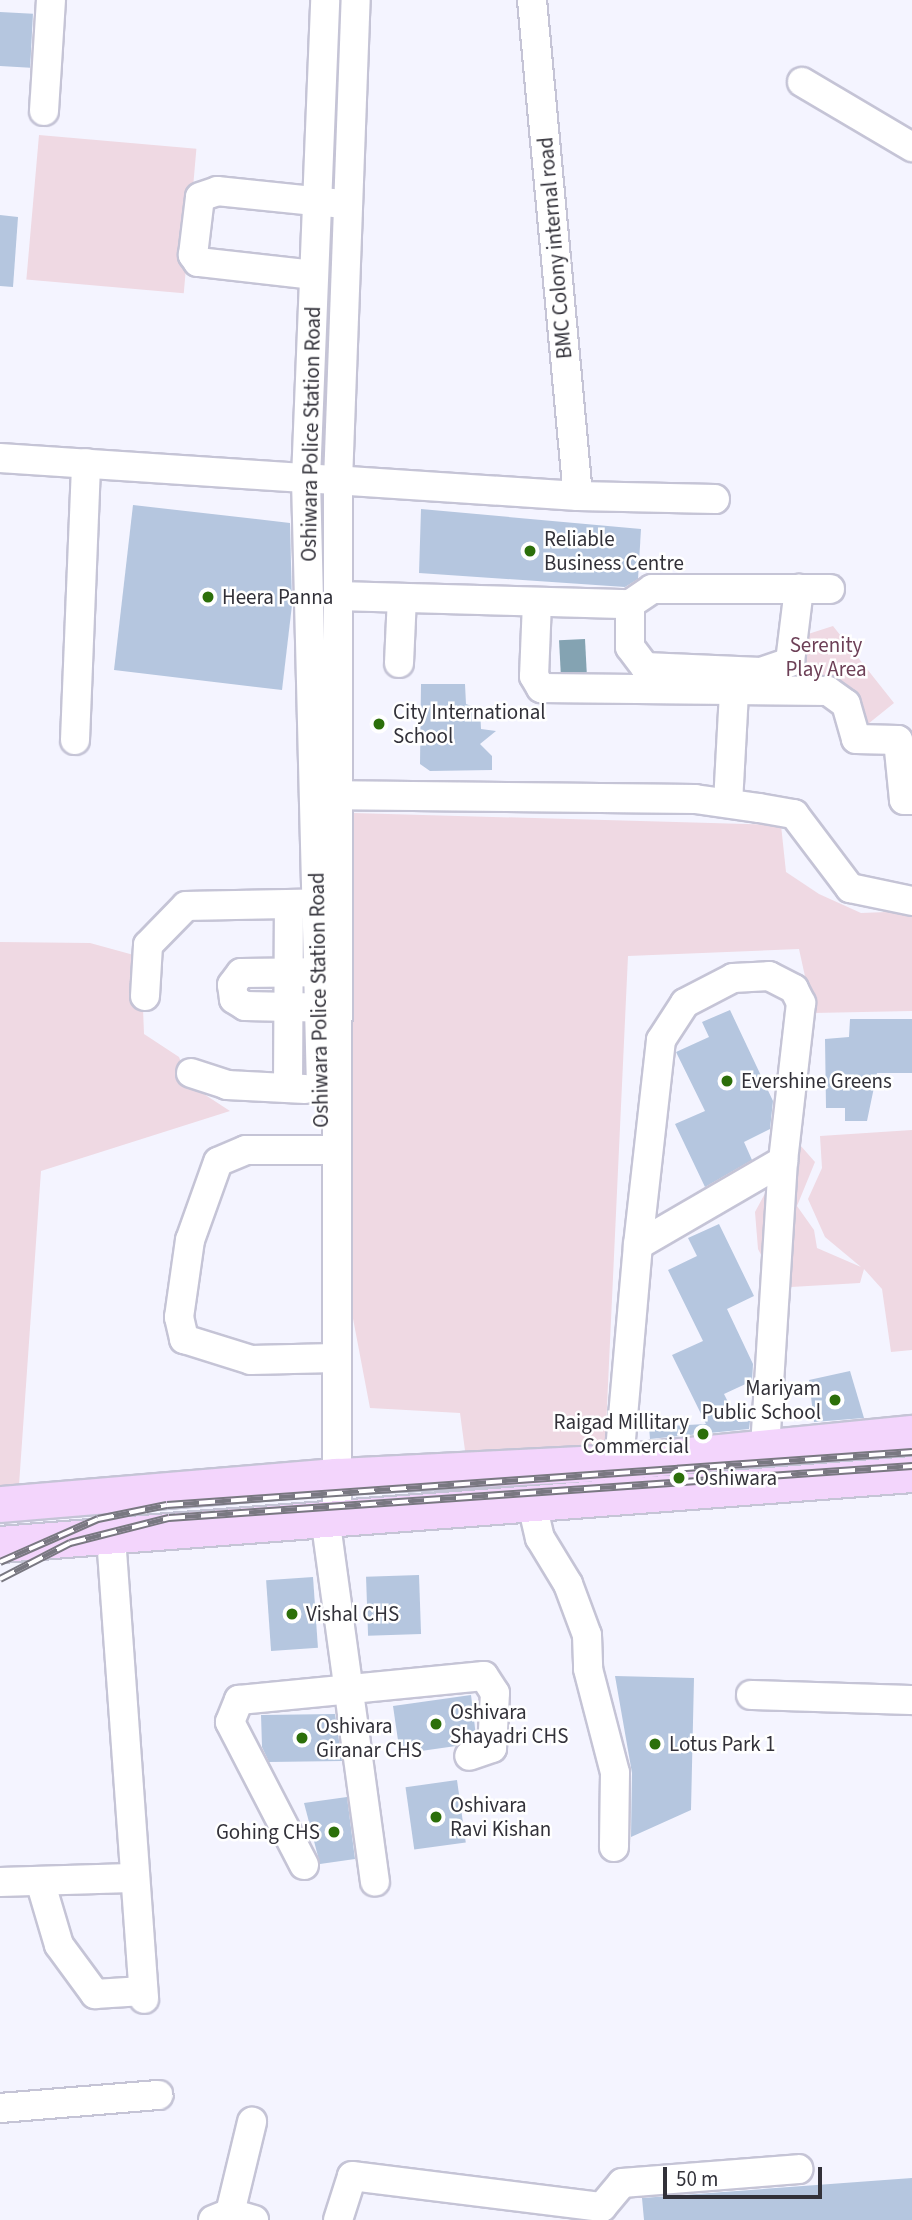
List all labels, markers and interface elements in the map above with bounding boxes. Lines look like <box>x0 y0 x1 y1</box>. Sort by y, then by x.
street label: BMC Colony internal road <box>533 136 577 360</box>
street label: Oshiwara Police Station Road <box>296 306 326 562</box>
place label: Reliable Business Centre <box>544 526 684 576</box>
marker: Reliable Business Centre <box>522 543 538 559</box>
place label: Heera Panna <box>222 584 333 610</box>
marker: Heera Panna <box>200 589 216 605</box>
park label: Serenity Play Area <box>785 632 867 682</box>
place label: City International School <box>393 699 546 749</box>
marker: City International School <box>371 716 387 732</box>
street label: Oshiwara Police Station Road <box>304 872 334 1128</box>
place label: Evershine Greens <box>741 1068 892 1094</box>
marker: Evershine Greens <box>719 1073 735 1089</box>
place label: Mariyam Public School <box>701 1375 821 1425</box>
marker: Mariyam Public School <box>827 1392 843 1408</box>
place label: Raigad Millitary Commercial <box>554 1409 689 1459</box>
marker: Raigad Millitary Commercial <box>695 1426 711 1442</box>
place label: Oshiwara <box>695 1465 777 1491</box>
marker: Oshiwara <box>669 1468 689 1488</box>
place label: Vishal CHS <box>306 1601 399 1627</box>
marker: Vishal CHS <box>284 1606 300 1622</box>
place label: Oshivara Shayadri CHS <box>450 1699 568 1749</box>
place label: Oshivara Giranar CHS <box>316 1713 422 1763</box>
marker: Oshivara Shayadri CHS <box>428 1716 444 1732</box>
marker: Oshivara Giranar CHS <box>294 1730 310 1746</box>
place label: Lotus Park 1 <box>669 1731 775 1757</box>
marker: Lotus Park 1 <box>647 1736 663 1752</box>
place label: Oshivara Ravi Kishan <box>450 1792 551 1842</box>
marker: Oshivara Ravi Kishan <box>428 1809 444 1825</box>
place label: Gohing CHS <box>216 1819 320 1845</box>
marker: Gohing CHS <box>326 1824 342 1840</box>
scale bar <box>667 2154 826 2198</box>
text: 50 m <box>676 2164 718 2194</box>

